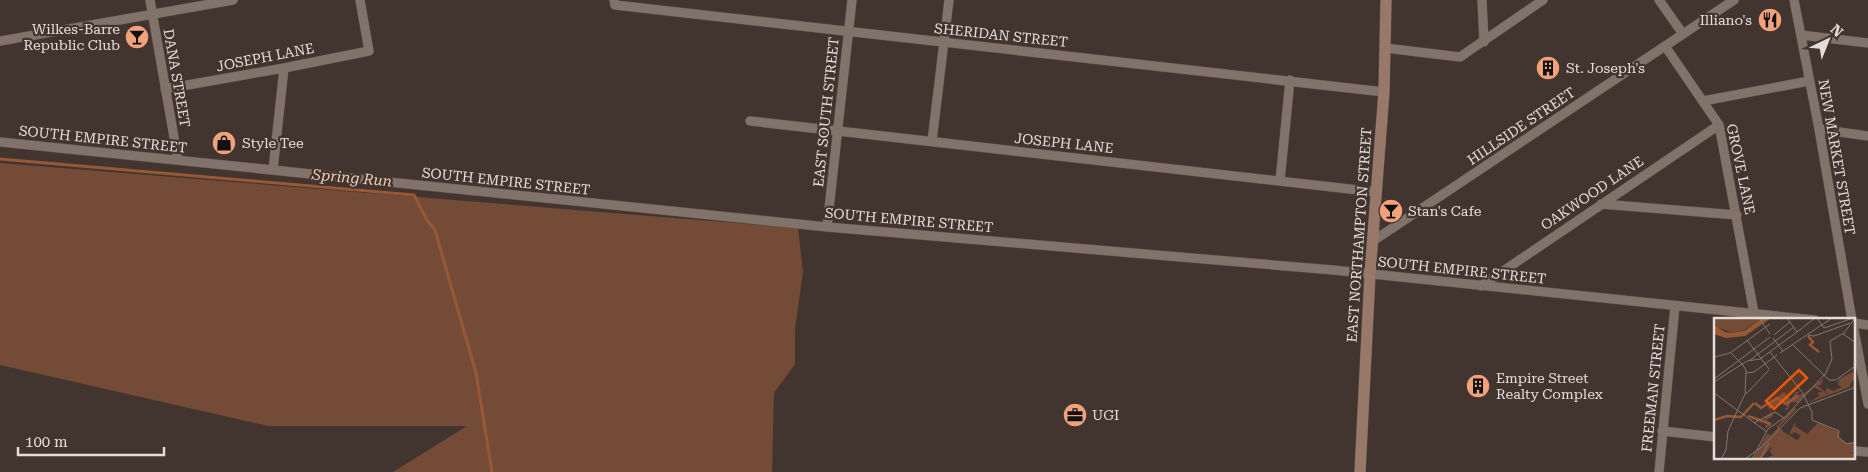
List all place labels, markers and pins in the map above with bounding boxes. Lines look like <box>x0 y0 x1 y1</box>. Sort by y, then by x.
restaurant icon: Illiano's <box>1757 7 1783 33</box>
place label: Illiano's <box>1700 12 1752 28</box>
place label: Wilkes-Barre Republic Club <box>24 21 120 53</box>
bar icon: Wilkes-Barre Republic Club <box>124 24 150 50</box>
building icon: St. Joseph's <box>1535 55 1561 81</box>
place label: St. Joseph's <box>1566 60 1645 76</box>
shop icon: Style Tee <box>211 130 237 156</box>
place label: Style Tee <box>242 135 304 151</box>
bar icon: Stan's Cafe <box>1378 198 1404 224</box>
place label: Stan's Cafe <box>1408 203 1482 219</box>
place label: Empire Street Realty Complex <box>1496 370 1603 402</box>
building icon: Empire Street Realty Complex <box>1465 373 1491 399</box>
office icon: UGI <box>1062 402 1088 428</box>
place label: UGI <box>1092 407 1119 423</box>

